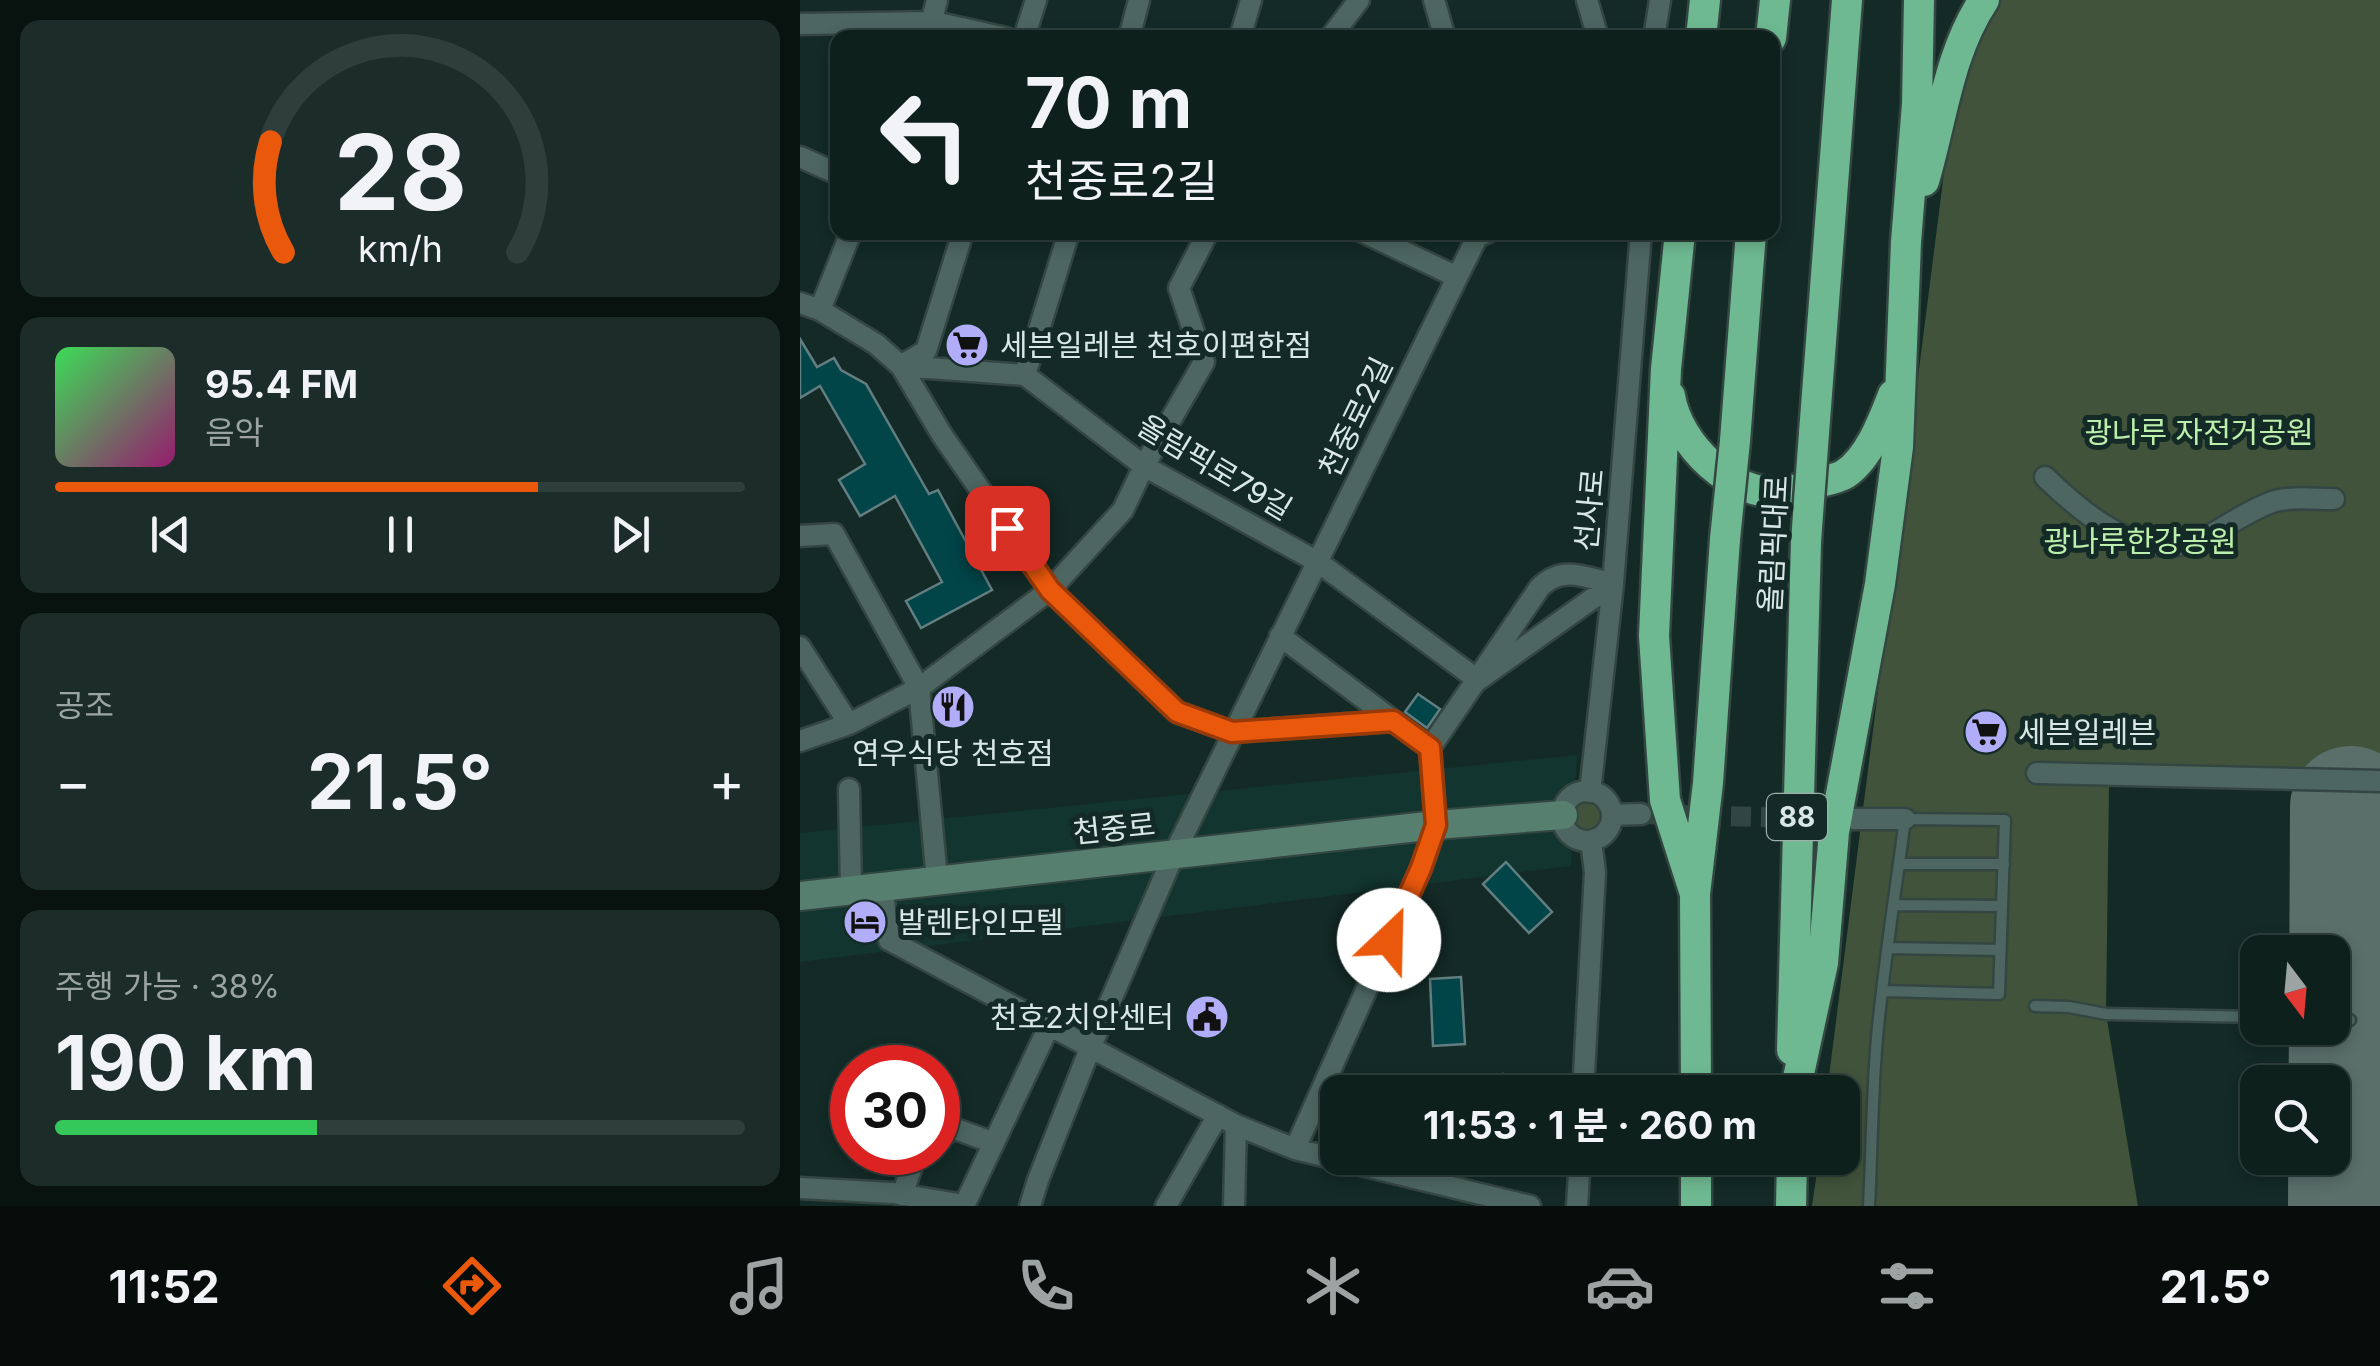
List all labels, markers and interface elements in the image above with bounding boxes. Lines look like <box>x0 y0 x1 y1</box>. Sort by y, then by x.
text: 70 m <box>1025 60 1192 145</box>
icon: left <box>860 70 990 200</box>
text: 28 <box>333 109 467 235</box>
text: 천중로2길 <box>1025 153 1218 208</box>
text: km/h <box>358 227 442 271</box>
supermarket icon: 세븐일레븐 천호이편한점 <box>944 322 990 368</box>
place label: 세븐일레븐 천호이편한점 <box>1000 327 1312 363</box>
street label: 천중로2길 <box>1311 351 1399 483</box>
text: 95.4 FM <box>205 361 358 407</box>
street label: 올림픽로79길 <box>1131 407 1299 527</box>
text: 음악 <box>205 413 264 452</box>
park label: 광나루 자전거공원 <box>2084 414 2314 450</box>
street label: 선사로 <box>1567 467 1611 553</box>
street label: 올림픽대로 <box>1751 474 1795 614</box>
pin <box>965 486 1050 571</box>
icon: arrive <box>980 501 1035 556</box>
icon: previous <box>143 507 198 562</box>
icon: pause <box>373 507 428 562</box>
icon: next <box>603 507 658 562</box>
park label: 광나루한강공원 <box>2043 523 2237 559</box>
restaurant icon: 연우식당 천호점 <box>930 684 976 730</box>
text: 공조 <box>55 686 114 725</box>
supermarket icon: 세븐일레븐 <box>1963 709 2009 755</box>
place label: 세븐일레븐 <box>2018 714 2156 750</box>
place label: 연우식당 천호점 <box>852 735 1054 771</box>
text: 21.5° <box>307 736 493 827</box>
text: − <box>55 749 91 815</box>
text: + <box>709 749 745 815</box>
road number: 88 <box>1767 794 1827 840</box>
street label: 천중로 <box>1071 806 1157 850</box>
position arrow <box>1337 888 1441 992</box>
hotel icon: 발렌타인모텔 <box>842 899 888 945</box>
place label: 발렌타인모텔 <box>898 904 1064 940</box>
north arrow <box>2240 935 2350 1045</box>
map controls <box>2240 935 2350 1175</box>
text: 주행 가능 · 38% <box>55 967 280 1006</box>
public building icon: 천호2치안센터 <box>1184 994 1230 1040</box>
place label: 천호2치안센터 <box>990 999 1174 1035</box>
text: 190 km <box>55 1017 316 1108</box>
speed limit sign: 30 <box>830 1045 960 1175</box>
button: search <box>2240 1065 2350 1175</box>
text: 11:53 · 1 분 · 260 m <box>1423 1102 1757 1148</box>
icon: directions <box>437 1251 507 1321</box>
icon: music <box>724 1251 794 1321</box>
icon: phone <box>1011 1251 1081 1321</box>
icon: climate <box>1298 1251 1368 1321</box>
icon: car <box>1585 1251 1655 1321</box>
icon: filters <box>1872 1251 1942 1321</box>
text: 11:52 <box>109 1259 220 1314</box>
text: 21.5° <box>2160 1259 2271 1314</box>

